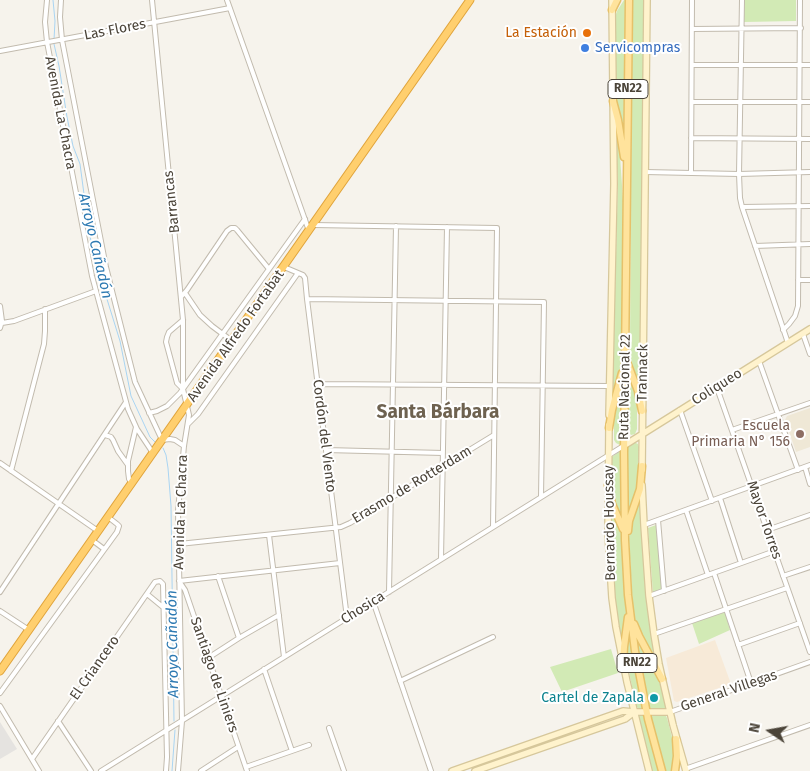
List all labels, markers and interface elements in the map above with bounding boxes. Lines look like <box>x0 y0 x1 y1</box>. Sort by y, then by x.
street label: Las Flores <box>83 16 147 44</box>
place label: La Estación <box>505 25 577 41</box>
marker: La Estación <box>581 27 593 39</box>
place label: Servicompras <box>595 40 680 56</box>
marker: Servicompras <box>579 42 591 54</box>
street label: Avenida La Chacra <box>41 55 79 171</box>
road number: RN22 <box>608 80 648 98</box>
street label: Barrancas <box>160 170 184 234</box>
water label: Arroyo Cañadón <box>74 191 116 301</box>
street label: Avenida Alfredo Fortabat <box>184 267 288 405</box>
street label: Ruta Nacional 22 <box>616 334 634 440</box>
street label: Trannack <box>634 344 652 402</box>
street label: Coliqueo <box>689 365 745 409</box>
street label: Cordón del Viento <box>309 379 339 493</box>
district label: Santa Bárbara <box>377 402 499 424</box>
place label: Escuela Primaria N° 156 <box>691 418 790 451</box>
marker: Escuela Primaria N° 156 <box>794 428 806 440</box>
street label: Erasmo de Rotterdam <box>349 443 475 527</box>
street label: Avenida La Chacra <box>171 454 191 570</box>
street label: Bernardo Houssay <box>601 465 619 581</box>
street label: Mayor Torres <box>743 479 785 561</box>
street label: Chosica <box>338 588 388 628</box>
water label: Arroyo Cañadón <box>163 590 183 698</box>
street label: Santiago de Liniers <box>186 615 242 735</box>
street label: El Criancero <box>67 632 123 704</box>
road number: RN22 <box>617 654 657 672</box>
street label: General Villegas <box>679 667 779 715</box>
place label: Cartel de Zapala <box>541 690 644 706</box>
marker: Cartel de Zapala <box>648 692 660 704</box>
north arrow <box>745 706 795 756</box>
text: N <box>746 721 764 734</box>

